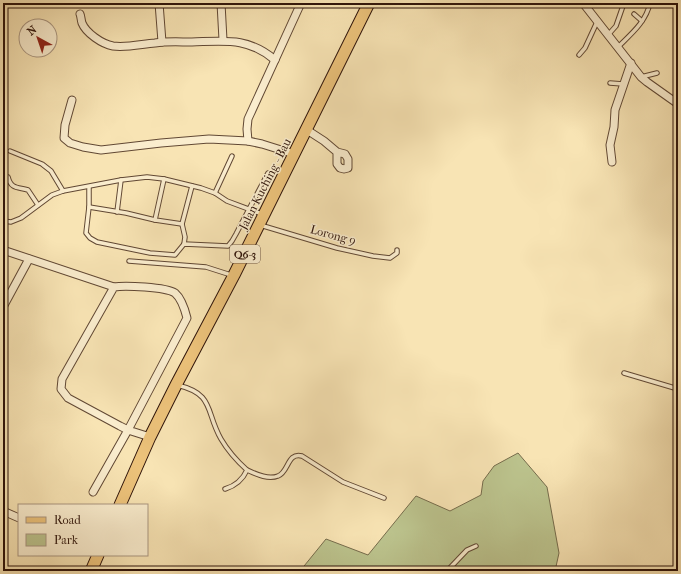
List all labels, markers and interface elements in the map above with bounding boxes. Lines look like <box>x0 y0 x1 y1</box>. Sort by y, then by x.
north arrow <box>18 18 58 58</box>
text: N <box>25 23 40 38</box>
street label: Jalan Kuching - Bau <box>235 136 294 233</box>
street label: Lorong 9 <box>309 222 357 248</box>
road number: Q6-3 <box>230 245 260 263</box>
legend <box>18 504 148 556</box>
text: Road <box>54 513 81 527</box>
text: Park <box>54 533 79 547</box>

